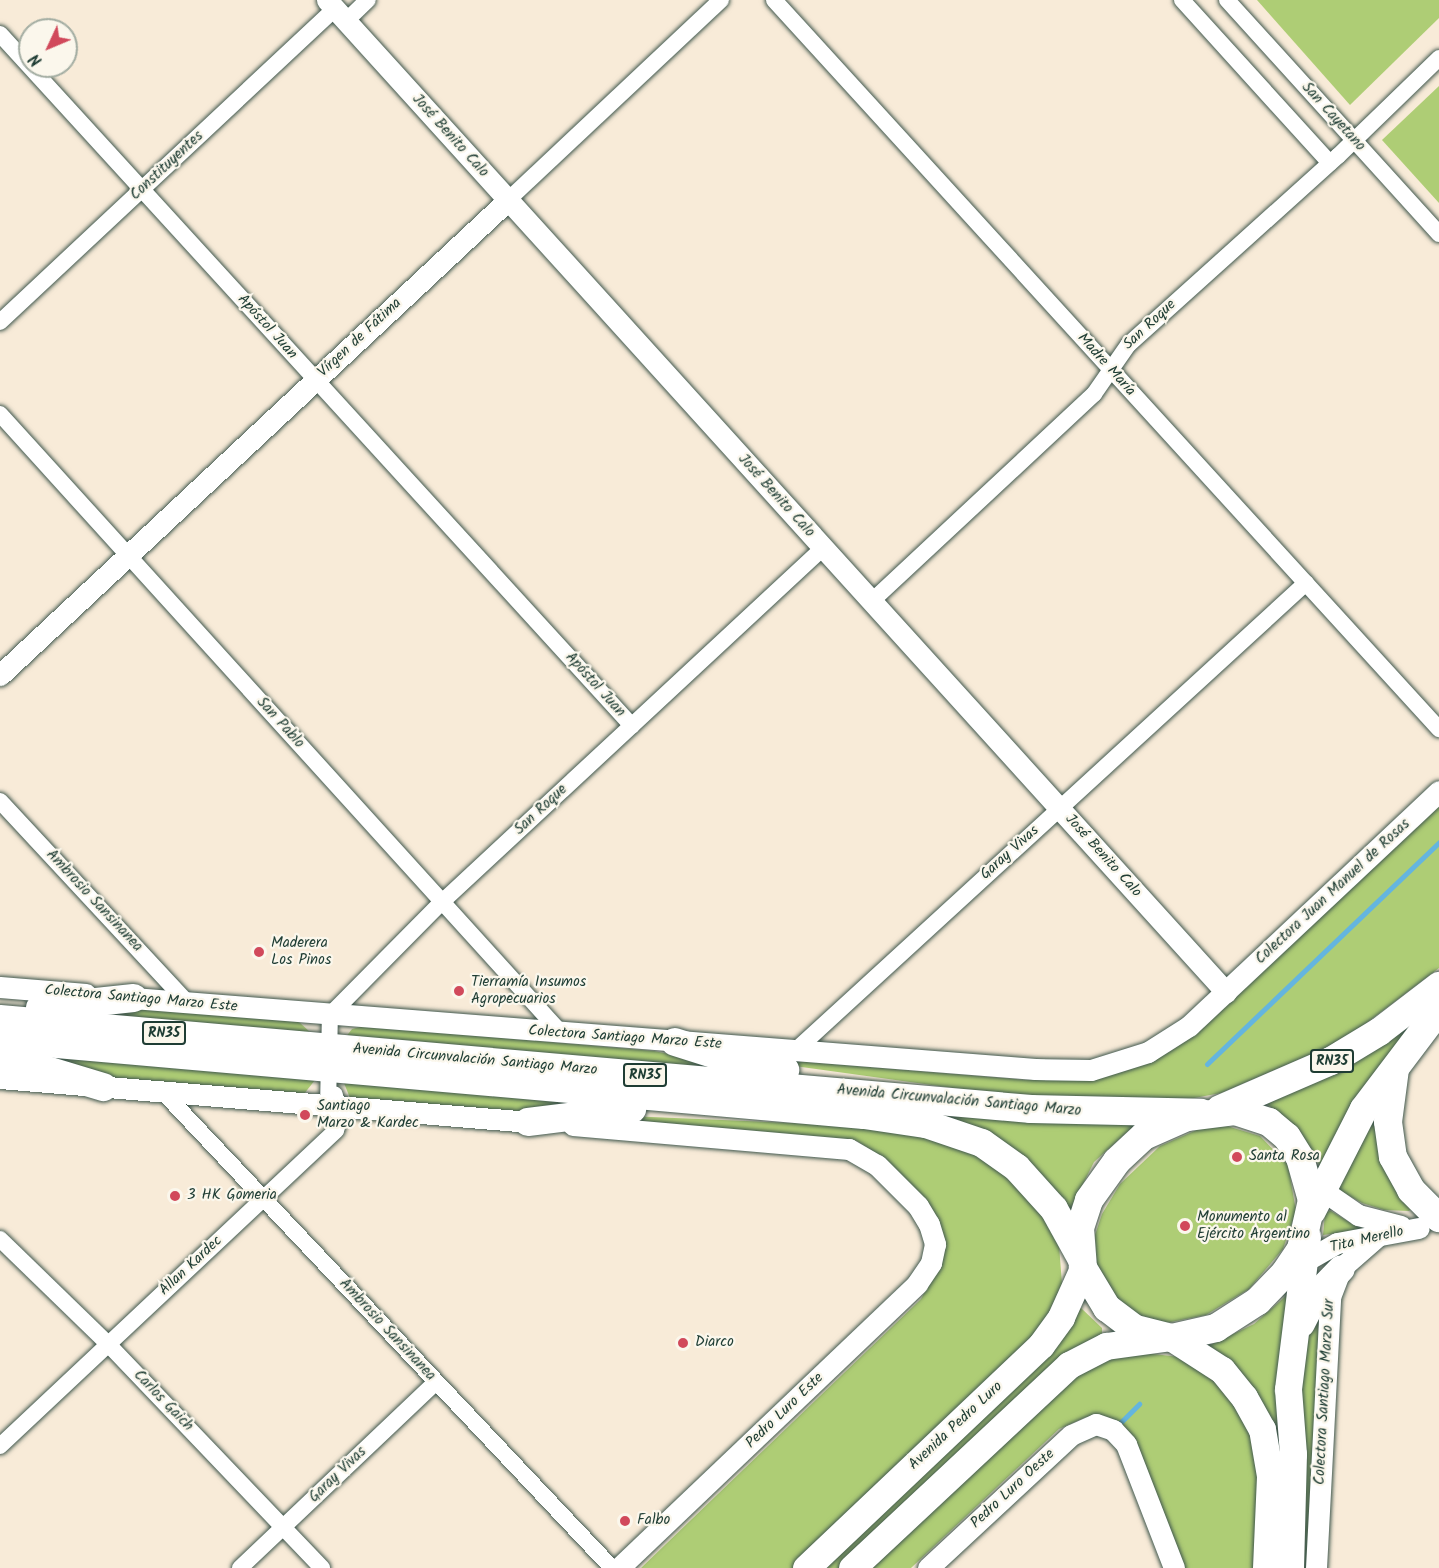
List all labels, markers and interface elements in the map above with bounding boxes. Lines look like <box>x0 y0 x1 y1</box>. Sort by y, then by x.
north arrow <box>18 18 78 78</box>
text: N <box>24 47 49 72</box>
street label: San Cayetano <box>1297 79 1369 155</box>
street label: José Benito Calo <box>408 91 492 181</box>
street label: Constituyentes <box>127 128 207 204</box>
street label: Apóstol Juan <box>233 291 301 363</box>
street label: Vírgen de Fátima <box>314 295 406 381</box>
street label: San Roque <box>1120 296 1180 354</box>
street label: Madre María <box>1073 330 1139 400</box>
street label: José Benito Calo <box>734 451 818 541</box>
street label: Apóstol Juan <box>561 649 629 721</box>
street label: San Pablo <box>252 694 308 752</box>
street label: San Roque <box>511 781 571 839</box>
street label: José Benito Calo <box>1061 811 1145 901</box>
street label: Colectora Juan Manuel de Rosas <box>1252 816 1414 968</box>
street label: Garay Vivas <box>977 822 1043 884</box>
street label: Ambrosio Sansinanea <box>42 846 146 956</box>
place label: Maderera Los Pinos <box>271 934 331 969</box>
marker: Maderera Los Pinos <box>252 945 266 959</box>
place label: Tierramía Insumos Agropecuarios <box>471 973 586 1008</box>
street label: Colectora Santiago Marzo Este <box>44 982 238 1016</box>
marker: Tierramía Insumos Agropecuarios <box>452 984 466 998</box>
road number: RN35 <box>142 1022 186 1044</box>
street label: Colectora Santiago Marzo Este <box>528 1022 722 1054</box>
street label: Avenida Circunvalación Santiago Marzo <box>352 1040 598 1080</box>
road number: RN35 <box>1310 1050 1354 1072</box>
road number: RN35 <box>622 1064 668 1086</box>
street label: Avenida Circunvalación Santiago Marzo <box>836 1081 1082 1121</box>
place label: Santiago Marzo & Kardec <box>317 1097 419 1132</box>
marker: Santiago Marzo & Kardec <box>298 1108 312 1122</box>
place label: Santa Rosa <box>1249 1148 1320 1166</box>
marker: Santa Rosa <box>1230 1150 1244 1164</box>
place label: 3 HK Gomeria <box>187 1187 277 1205</box>
marker: 3 HK Gomeria <box>168 1189 182 1203</box>
place label: Monumento al Ejército Argentino <box>1197 1208 1310 1243</box>
marker: Monumento al Ejército Argentino <box>1178 1219 1192 1233</box>
street label: Tita Merello <box>1328 1223 1406 1257</box>
street label: Allan Kardec <box>156 1232 226 1300</box>
street label: Ambrosio Sansinanea <box>335 1275 439 1385</box>
street label: Colectora Santiago Marzo Sur <box>1311 1299 1339 1485</box>
place label: Diarco <box>695 1334 734 1352</box>
marker: Diarco <box>676 1336 690 1350</box>
street label: Carlos Gaich <box>129 1367 197 1435</box>
street label: Pedro Luro Este <box>742 1369 828 1453</box>
street label: Avenida Pedro Luro <box>905 1378 1007 1474</box>
street label: Garay Vivas <box>306 1443 370 1507</box>
street label: Pedro Luro Oeste <box>967 1446 1059 1532</box>
place label: Falbo <box>637 1512 670 1530</box>
marker: Falbo <box>618 1514 632 1528</box>

